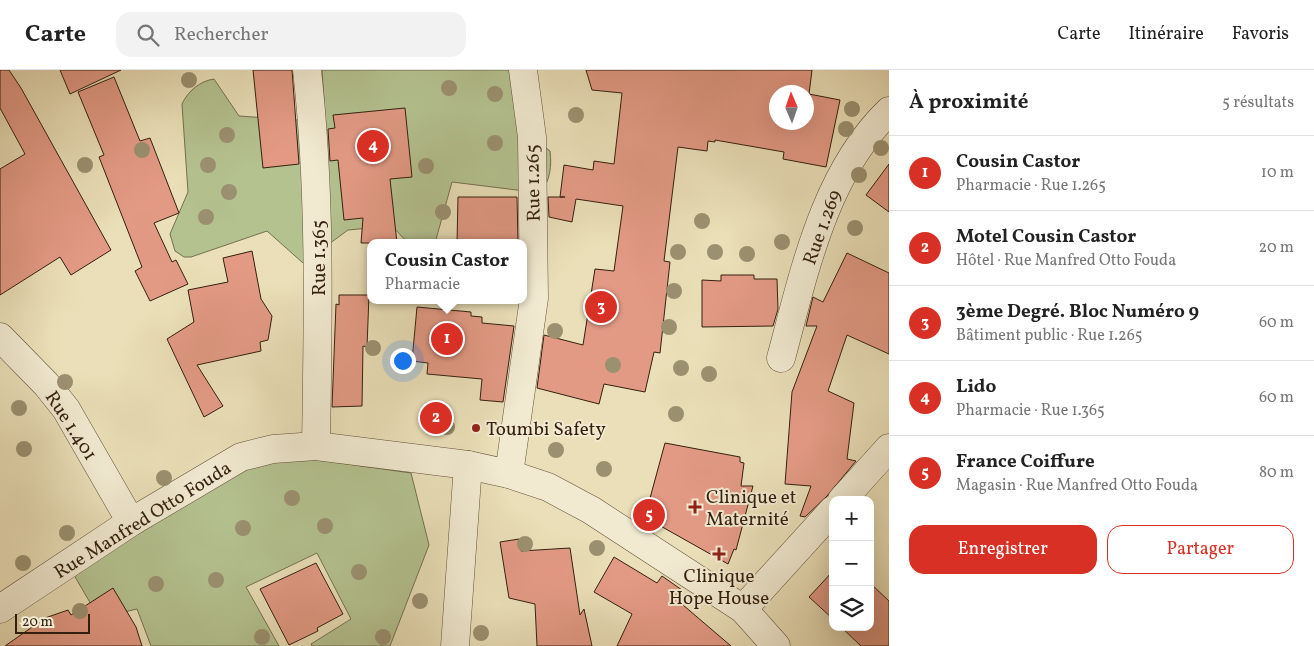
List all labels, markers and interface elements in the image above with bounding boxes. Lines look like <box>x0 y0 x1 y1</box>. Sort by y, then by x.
search box <box>116 12 466 57</box>
text: Carte <box>25 18 86 52</box>
icon: search <box>134 21 162 49</box>
text: Rechercher <box>174 22 268 48</box>
text: Carte <box>1057 22 1100 47</box>
text: Itinéraire <box>1128 22 1204 47</box>
text: Favoris <box>1232 22 1289 47</box>
north arrow <box>769 85 814 130</box>
text: À proximité <box>909 88 1028 117</box>
text: 5 résultats <box>1222 92 1294 114</box>
pin: 4 <box>357 127 389 165</box>
street label: Rue 1.265 <box>520 144 548 222</box>
text: Cousin Castor <box>956 149 1080 175</box>
text: 1 <box>922 162 928 184</box>
text: 10 m <box>1261 162 1294 184</box>
text: Pharmacie · Rue 1.265 <box>956 175 1106 197</box>
street label: Rue 1.269 <box>797 186 848 269</box>
street label: Rue 1.365 <box>307 220 333 296</box>
text: Motel Cousin Castor <box>956 224 1136 250</box>
text: 2 <box>921 237 929 259</box>
text: 20 m <box>1259 237 1294 259</box>
popup <box>367 239 527 304</box>
text: Cousin Castor <box>385 248 509 274</box>
text: Hôtel · Rue Manfred Otto Fouda <box>956 250 1176 272</box>
text: Pharmacie <box>385 274 460 296</box>
pin: 3 <box>585 288 617 326</box>
text: 3ème Degré. Bloc Numéro 9 <box>956 299 1199 325</box>
text: 3 <box>921 312 929 334</box>
text: 60 m <box>1259 312 1294 334</box>
pin: 1 <box>431 320 463 358</box>
text: Bâtiment public · Rue 1.265 <box>956 325 1142 347</box>
your location <box>390 348 416 374</box>
text: Lido <box>956 374 996 400</box>
street label: Rue 1.401 <box>38 386 103 466</box>
text: 4 <box>920 387 930 409</box>
text: 60 m <box>1259 387 1294 409</box>
pin: 2 <box>420 399 452 437</box>
text: Pharmacie · Rue 1.365 <box>956 400 1105 422</box>
place label: Toumbi Safety <box>486 417 606 443</box>
marker: Toumbi Safety <box>470 422 482 434</box>
text: France Coiffure <box>956 449 1095 475</box>
street label: Rue Manfred Otto Fouda <box>49 455 237 586</box>
text: 5 <box>921 462 929 484</box>
text: 80 m <box>1259 462 1294 484</box>
text: Magasin · Rue Manfred Otto Fouda <box>956 475 1198 497</box>
place label: Clinique et Maternité <box>706 485 797 533</box>
pin: 5 <box>633 496 665 534</box>
map controls <box>829 496 874 631</box>
button: + <box>829 496 874 541</box>
marker: Clinique et Maternité <box>688 500 702 514</box>
button: Enregistrer <box>909 525 1097 574</box>
button: Partager <box>1107 525 1294 574</box>
button: − <box>829 541 874 586</box>
marker: Clinique Hope House <box>712 547 726 561</box>
place label: Clinique Hope House <box>669 564 769 612</box>
button: layers <box>829 586 874 631</box>
scale bar <box>15 611 90 634</box>
text: 20 m <box>22 613 53 632</box>

